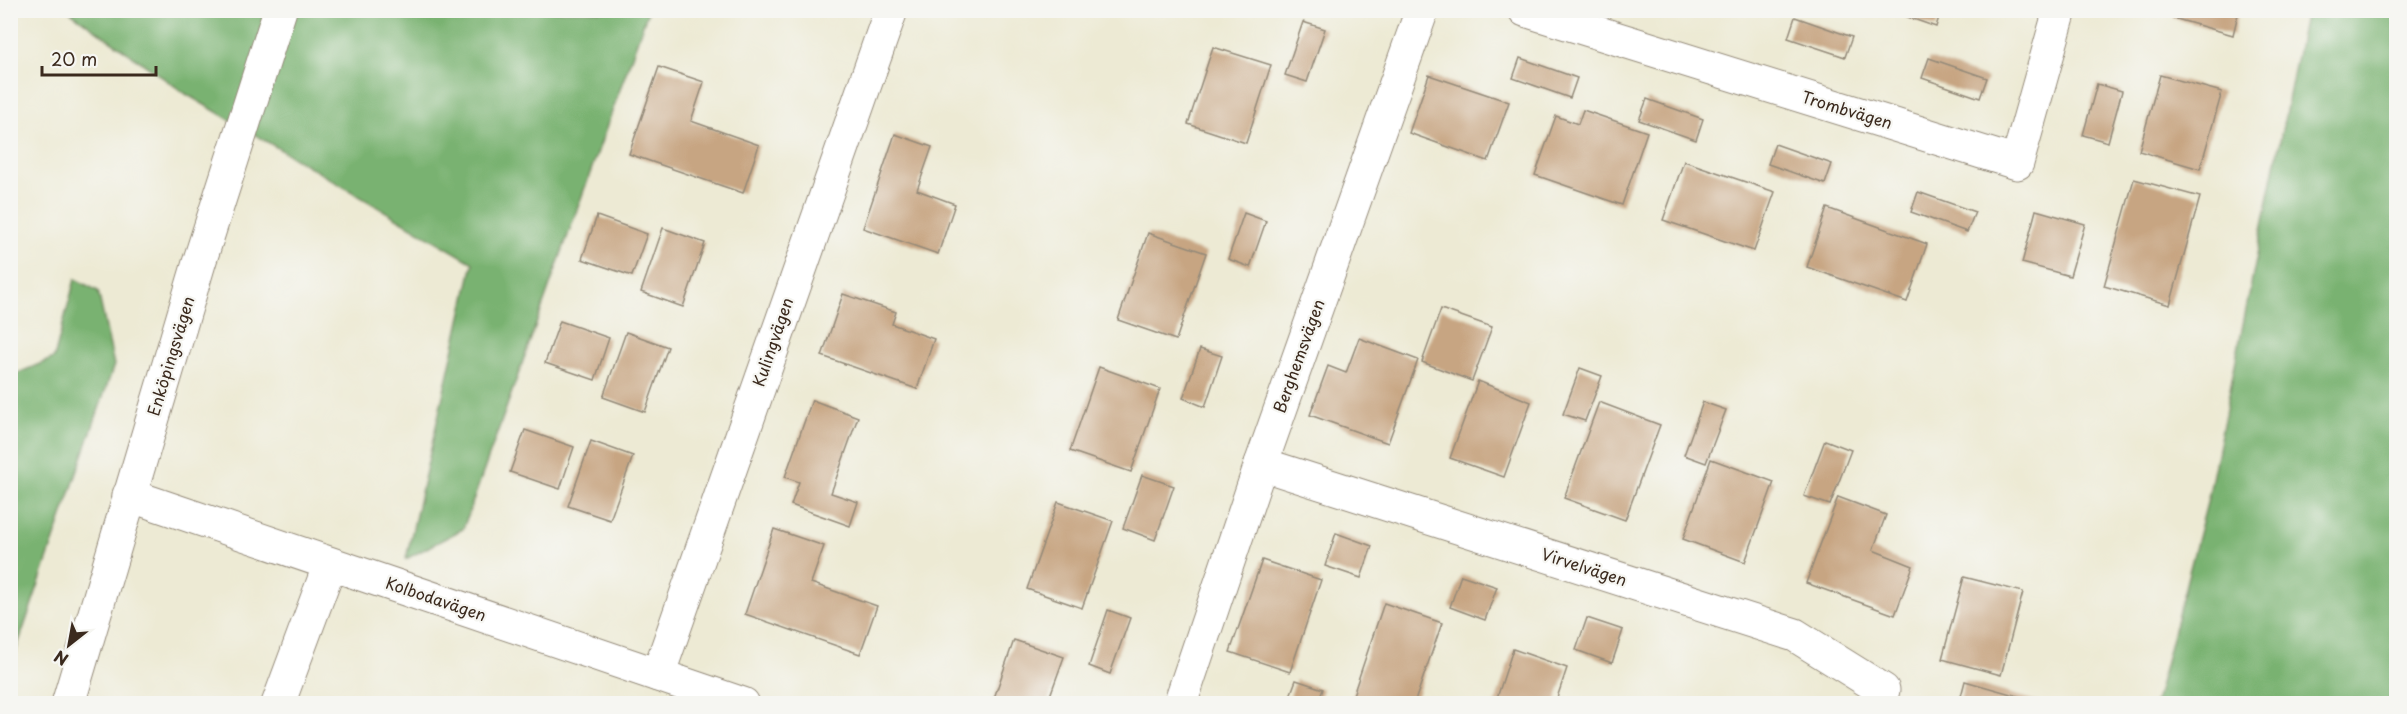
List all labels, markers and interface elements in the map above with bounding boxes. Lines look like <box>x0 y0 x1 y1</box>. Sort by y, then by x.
scale bar <box>42 39 156 77</box>
text: 20 m <box>51 45 97 72</box>
street label: Trombvägen <box>1799 84 1896 134</box>
street label: Enköpingsvägen <box>140 293 200 419</box>
street label: Kulingvägen <box>746 294 798 389</box>
street label: Berghemsvägen <box>1266 295 1330 416</box>
street label: Virvelvägen <box>1538 541 1630 591</box>
street label: Kolbodavägen <box>383 570 490 626</box>
north arrow <box>39 615 99 675</box>
text: N <box>49 645 72 672</box>

